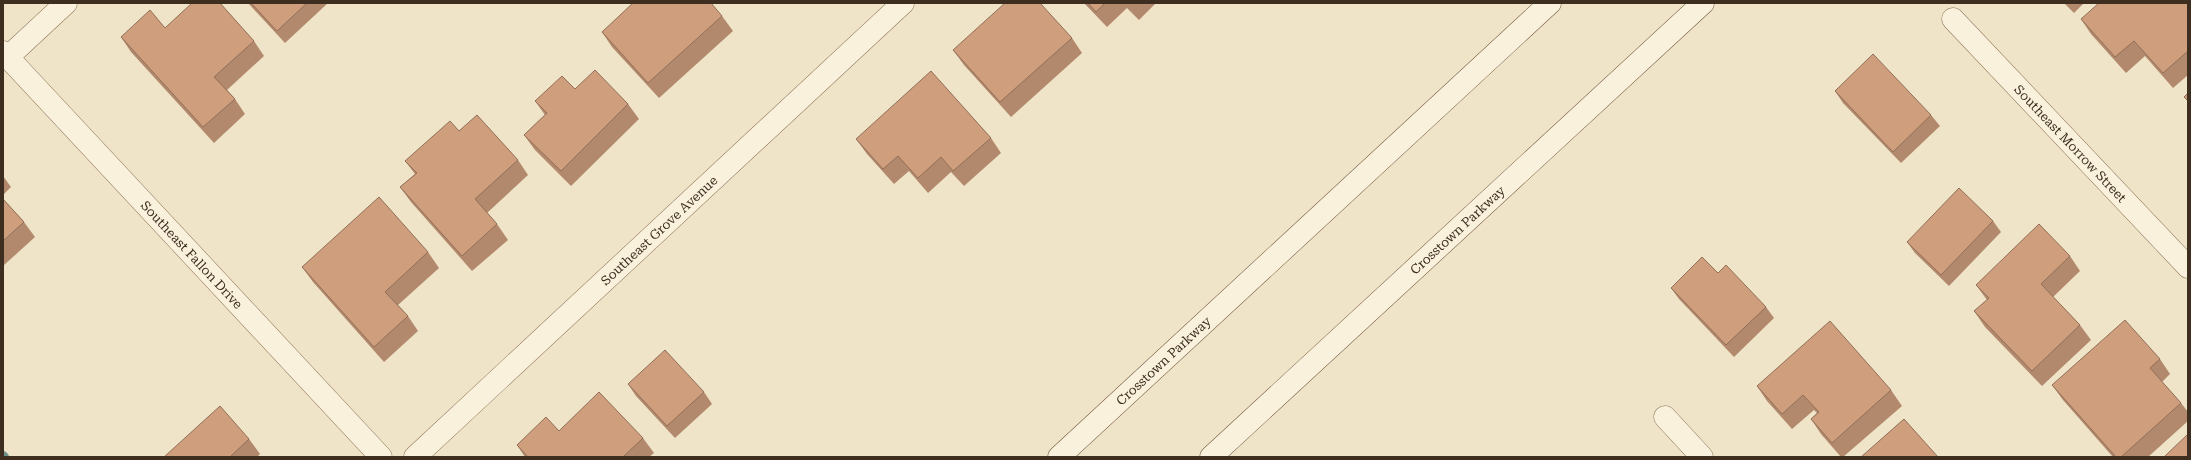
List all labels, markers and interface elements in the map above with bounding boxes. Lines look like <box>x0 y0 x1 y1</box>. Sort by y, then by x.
street label: Southeast Morrow Street <box>2011 81 2130 205</box>
street label: Southeast Grove Avenue <box>597 172 720 288</box>
street label: Crosstown Parkway <box>1407 182 1508 277</box>
street label: Southeast Fallon Drive <box>138 197 246 312</box>
street label: Crosstown Parkway <box>1113 313 1214 408</box>

